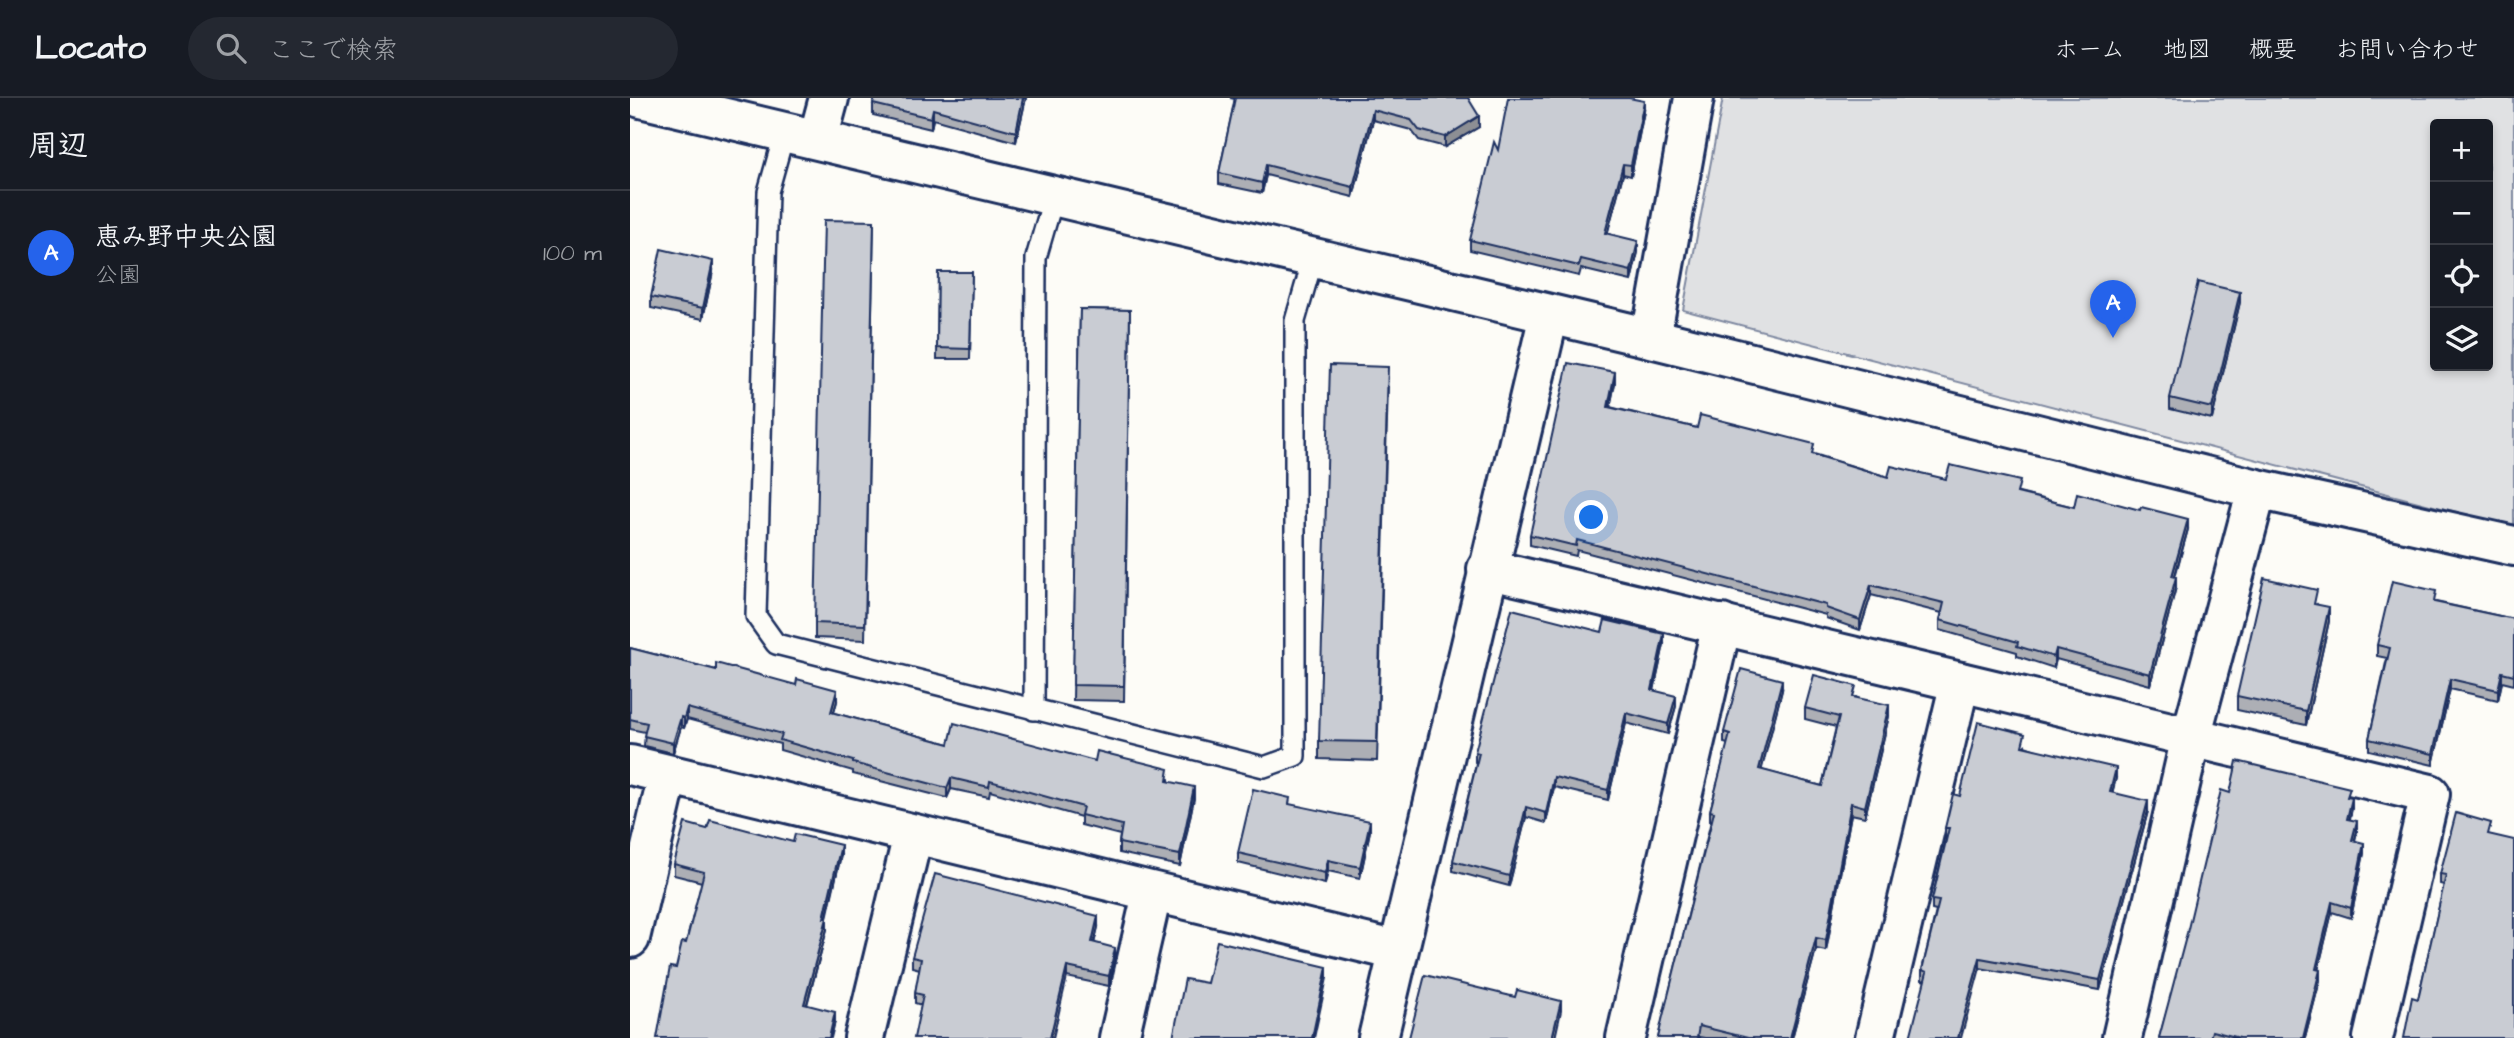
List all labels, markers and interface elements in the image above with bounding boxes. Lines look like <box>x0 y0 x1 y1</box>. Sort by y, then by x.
search box <box>188 17 678 80</box>
text: Locato <box>35 25 146 71</box>
icon: search <box>212 29 250 67</box>
text: ここで検索 <box>268 32 398 68</box>
text: ホーム <box>2054 33 2125 67</box>
text: 地図 <box>2163 33 2211 67</box>
text: 概要 <box>2249 33 2297 67</box>
text: お問い合わせ <box>2335 33 2479 67</box>
map controls <box>2430 119 2493 371</box>
button: + <box>2430 119 2493 182</box>
text: 周辺 <box>28 125 88 167</box>
button: − <box>2430 182 2493 245</box>
text: 恵み野中央公園 <box>95 219 277 255</box>
text: A <box>44 237 58 269</box>
text: 100 m <box>543 237 602 269</box>
button: locate <box>2430 245 2493 308</box>
text: 公園 <box>95 259 141 291</box>
pin: A <box>2090 280 2136 338</box>
button: layers <box>2430 308 2493 371</box>
your location <box>1574 500 1608 534</box>

